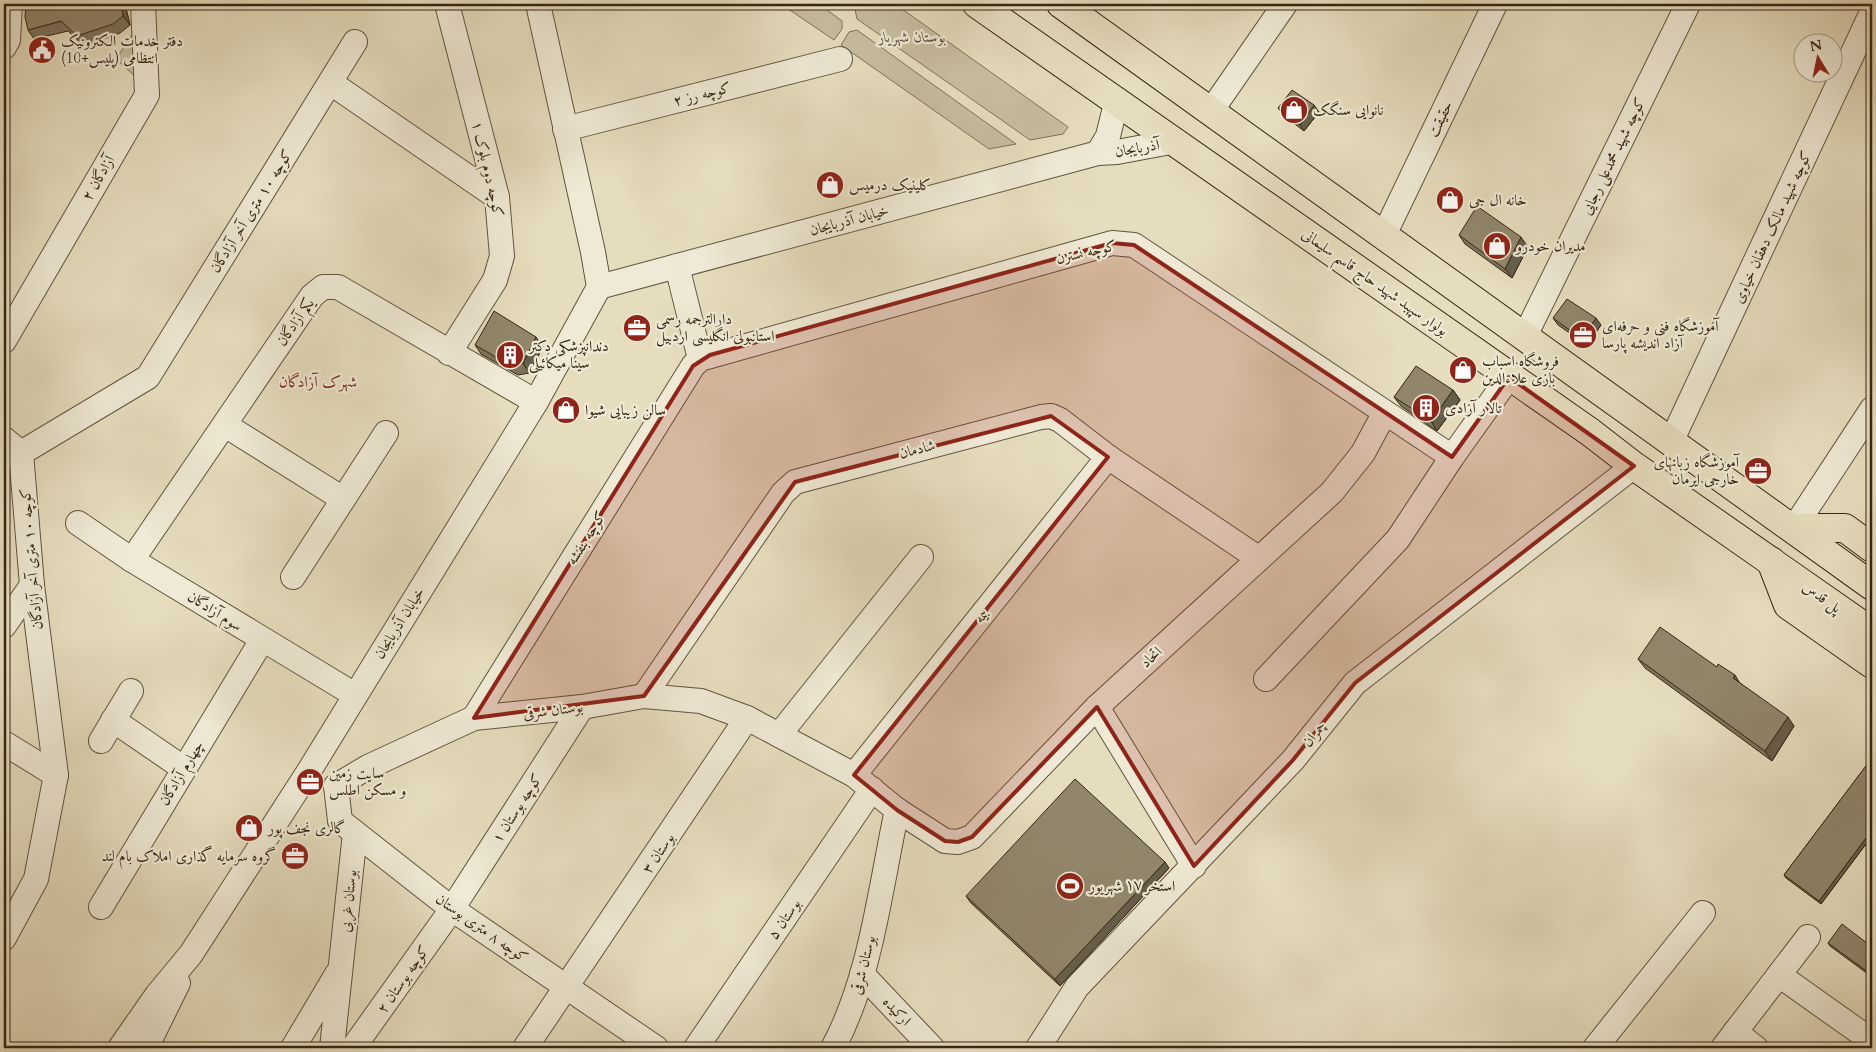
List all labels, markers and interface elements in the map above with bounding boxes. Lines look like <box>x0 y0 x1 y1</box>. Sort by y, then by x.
park label: بوستان شهریار <box>877 27 946 47</box>
place label: دفتر خدمات الکترونیک انتظامی (پلیس+10) <box>61 31 183 69</box>
north arrow <box>1794 32 1844 82</box>
public building icon: دفتر خدمات الکترونیک انتظامی (پلیس+10) <box>27 35 57 65</box>
text: N <box>1808 35 1823 56</box>
street label: کوچه رز ۲ <box>671 77 733 112</box>
street label: کوچه شهید محمدعلی رجایی <box>1576 94 1651 218</box>
shop icon: نانوایی سنگک <box>1279 95 1309 125</box>
street label: حقیقت <box>1423 98 1457 140</box>
place label: نانوایی سنگک <box>1313 100 1384 120</box>
street label: کوچه دوم بلوک ۱ <box>464 119 509 219</box>
street label: آذربایجان <box>1113 134 1163 162</box>
street label: کوچه ۱۰ متری آخر آزادگان <box>205 145 298 277</box>
street label: کوچه شهید مالک دهقان‌ خیاوی <box>1728 148 1817 307</box>
street label: آزادگان ۲ <box>77 150 120 204</box>
shop icon: کلینیک درمیس <box>815 170 845 200</box>
place label: کلینیک درمیس <box>849 175 931 195</box>
shop icon: خانه ال جی <box>1435 185 1465 215</box>
place label: خانه ال جی <box>1469 190 1527 210</box>
street label: خیابان آذربایجان <box>807 200 891 240</box>
street label: بولوار سپهبد شهید حاج قاسم سلیمانی <box>1295 224 1452 344</box>
shop icon: مدیران خودرو <box>1482 231 1512 261</box>
street label: کوچه نسترن <box>1054 235 1118 270</box>
place label: مدیران خودرو <box>1514 236 1586 256</box>
street label: یکم آزادگان <box>271 293 323 352</box>
place label: دارالترجمه رسمی استانبولی انگلیسی اردبیل <box>656 309 775 347</box>
office icon: دارالترجمه رسمی استانبولی انگلیسی اردبیل <box>622 313 652 343</box>
place label: آموزشگاه فنی و حرفه‌ای آزاد اندیشه پارسا <box>1602 316 1720 354</box>
office icon: آموزشگاه فنی و حرفه‌ای آزاد اندیشه پارسا <box>1568 320 1598 350</box>
place label: دندانپزشکی دکتر سینا میکائیلی <box>527 336 609 374</box>
building icon: دندانپزشکی دکتر سینا میکائیلی <box>495 340 525 370</box>
place label: فروشگاه اسباب بازی علاءالدین <box>1482 351 1559 388</box>
shop icon: فروشگاه اسباب بازی علاءالدین <box>1448 355 1478 385</box>
district label: شهرک آزادگان <box>279 371 357 393</box>
building icon: تالار آزادی <box>1411 393 1441 423</box>
shop icon: سالن زیبایی شیوا <box>551 395 581 425</box>
place label: تالار آزادی <box>1445 398 1502 418</box>
place label: سالن زیبایی شیوا <box>585 400 666 420</box>
street label: شادمان <box>897 435 937 463</box>
place label: آموزشگاه زبانهای خارجی ایرمان <box>1654 452 1741 489</box>
office icon: آموزشگاه زبانهای خارجی ایرمان <box>1743 456 1773 486</box>
street label: کوچه ۱۰ متری آخر آزادگان <box>15 487 48 631</box>
street label: کوچه بنفشه <box>562 507 611 569</box>
street label: پل قدس <box>1798 576 1846 619</box>
street label: خیابان آذربایجان <box>369 583 429 663</box>
street label: سوم آزادگان <box>182 586 246 638</box>
street label: بیمه <box>969 604 993 628</box>
street label: اتحاد <box>1136 642 1166 672</box>
street label: بوستان شرقی <box>522 696 584 724</box>
street label: چمران <box>1297 717 1331 751</box>
street label: چهارم آزادگان <box>154 737 211 811</box>
place label: سایت زمین و مسکن اطلس <box>329 763 406 800</box>
office icon: سایت زمین و مسکن اطلس <box>295 767 325 797</box>
street label: کوچه بوستان ۱ <box>487 769 548 847</box>
shop icon: گالری نجف پور <box>234 813 264 843</box>
place label: گالری نجف پور <box>266 818 345 839</box>
street label: بوستان ۳ <box>637 829 679 877</box>
office icon: گروه سرمایه گذاری املاک بام لند <box>280 841 310 871</box>
place label: گروه سرمایه گذاری املاک بام لند <box>101 845 276 869</box>
street label: بوستان غربی <box>335 869 362 933</box>
sports icon: استخر ١٧ شهریور <box>1055 871 1085 901</box>
place label: استخر ١٧ شهریور <box>1087 876 1175 896</box>
street label: کوچه ۸ متری بوستان <box>431 889 532 968</box>
street label: بوستان ۵ <box>763 895 805 943</box>
street label: بوستان شرقی <box>846 933 880 997</box>
street label: کوچه بوستان ۲ <box>372 941 435 1018</box>
street label: ارکیده <box>878 992 916 1030</box>

